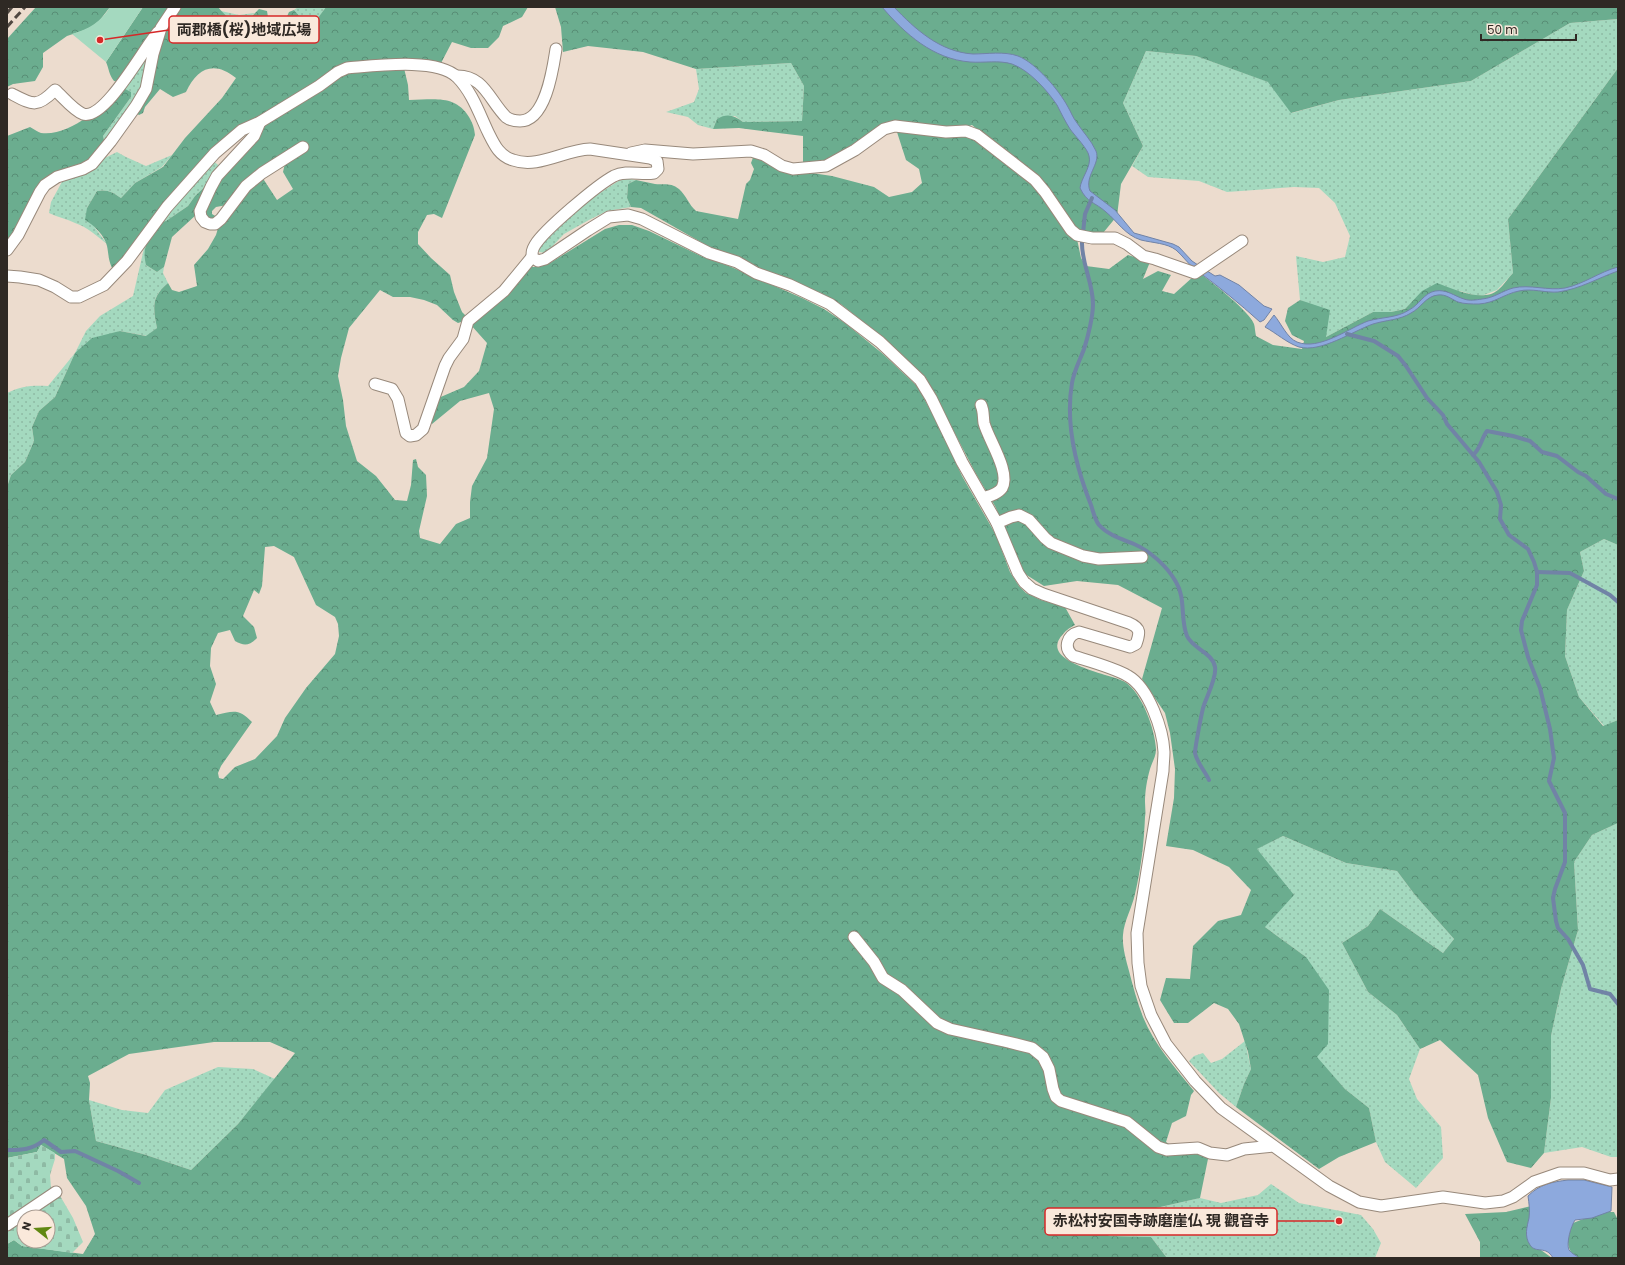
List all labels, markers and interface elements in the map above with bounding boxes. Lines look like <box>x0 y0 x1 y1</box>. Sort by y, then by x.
callout: 両郡橋(桜)地域広場 <box>169 16 319 43</box>
scale bar <box>1481 16 1576 42</box>
text: 両郡橋(桜)地域広場 <box>177 19 311 40</box>
text: 50 m <box>1487 21 1518 38</box>
callout: 赤松村安国寺跡磨崖仏 現 觀音寺 <box>1045 1208 1277 1235</box>
north arrow <box>16 1209 56 1249</box>
text: 赤松村安国寺跡磨崖仏 現 觀音寺 <box>1053 1210 1269 1231</box>
text: N <box>18 1220 35 1232</box>

